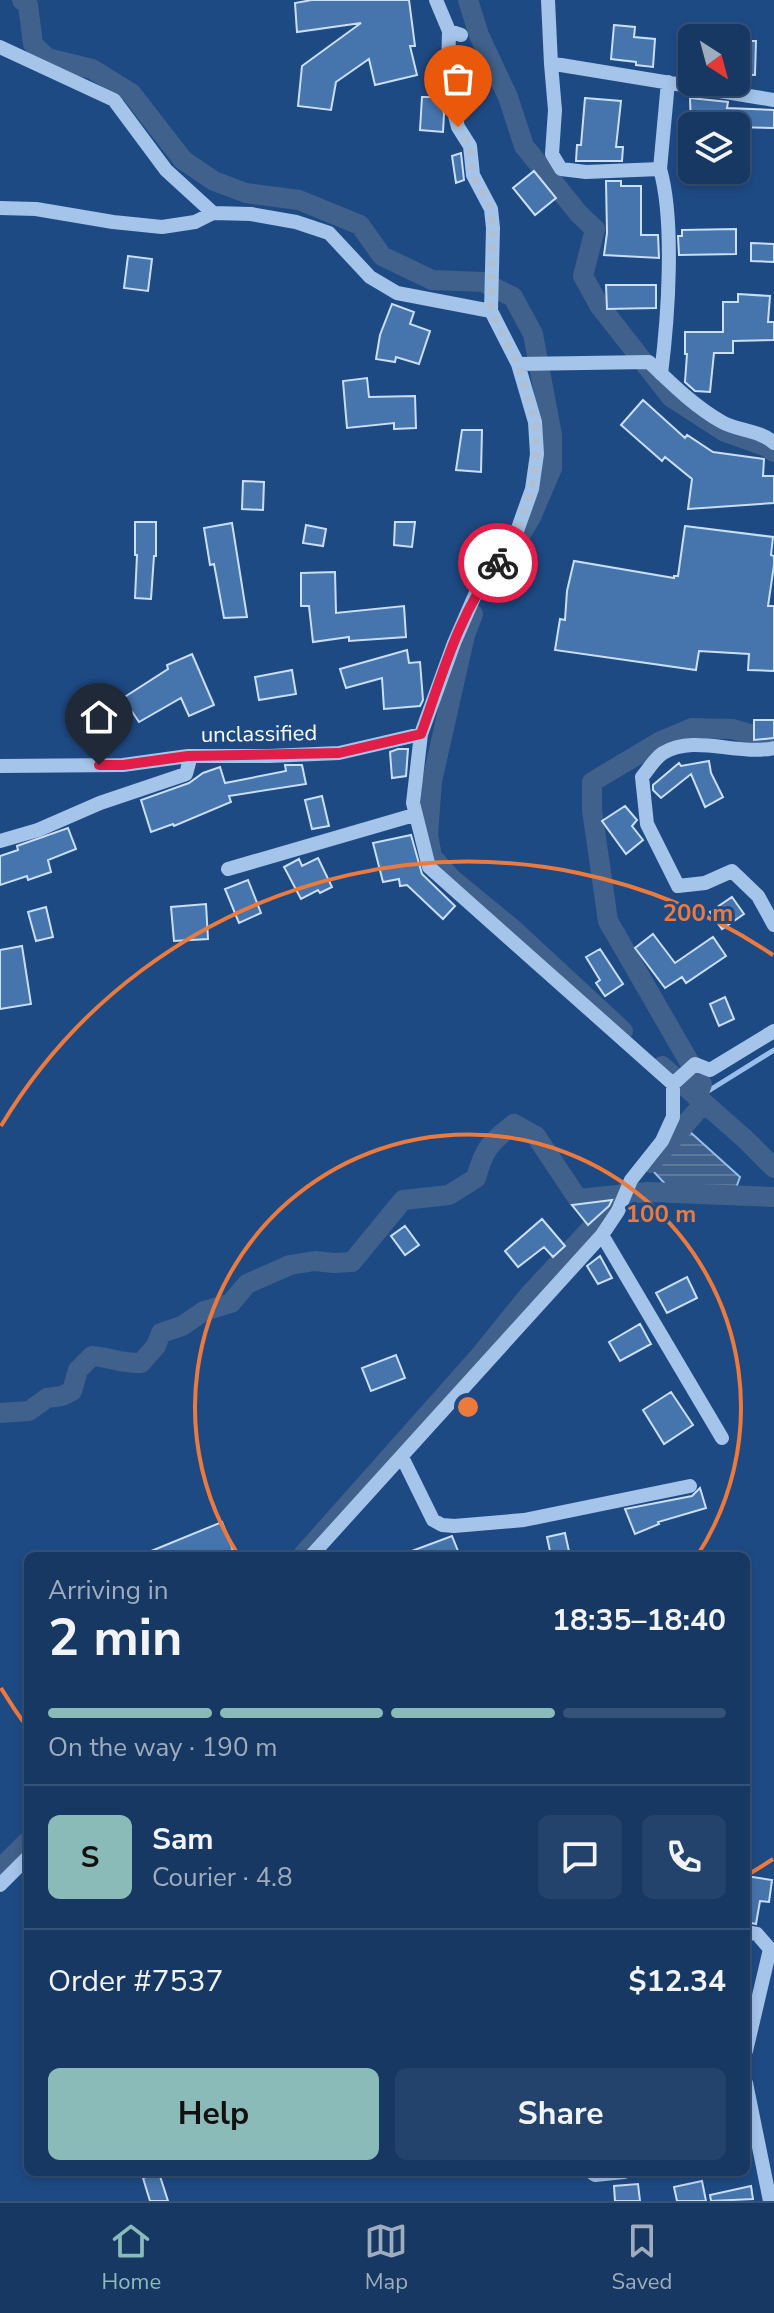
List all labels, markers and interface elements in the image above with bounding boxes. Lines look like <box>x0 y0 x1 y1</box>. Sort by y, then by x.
north arrow <box>678 24 750 96</box>
map controls <box>678 24 750 184</box>
pin <box>424 45 492 127</box>
icon: bag <box>436 57 480 101</box>
button: layers <box>678 112 750 184</box>
courier <box>458 523 538 603</box>
icon: bike <box>476 541 520 585</box>
pin <box>65 683 133 765</box>
icon: home <box>77 695 121 739</box>
street label: unclassified <box>201 718 317 750</box>
text: 200 m <box>663 897 733 929</box>
text: 100 m <box>626 1198 696 1230</box>
centre of rings <box>454 1393 482 1421</box>
text: Arriving in <box>48 1573 169 1608</box>
text: 18:35–18:40 <box>552 1600 726 1641</box>
text: 2 min <box>48 1602 183 1673</box>
text: On the way · 190 m <box>48 1730 277 1765</box>
button: chat <box>538 1815 622 1899</box>
button: phone <box>642 1815 726 1899</box>
text: Sam <box>152 1819 214 1860</box>
text: S <box>81 1837 99 1878</box>
text: Courier · 4.8 <box>152 1860 293 1895</box>
text: Order #7537 <box>48 1961 223 2002</box>
text: $12.34 <box>629 1961 726 2002</box>
button: Help <box>48 2068 379 2160</box>
button: Share <box>395 2068 726 2160</box>
tab: Home <box>102 2219 161 2297</box>
tab: Map <box>364 2219 408 2297</box>
tab: Saved <box>612 2219 672 2297</box>

